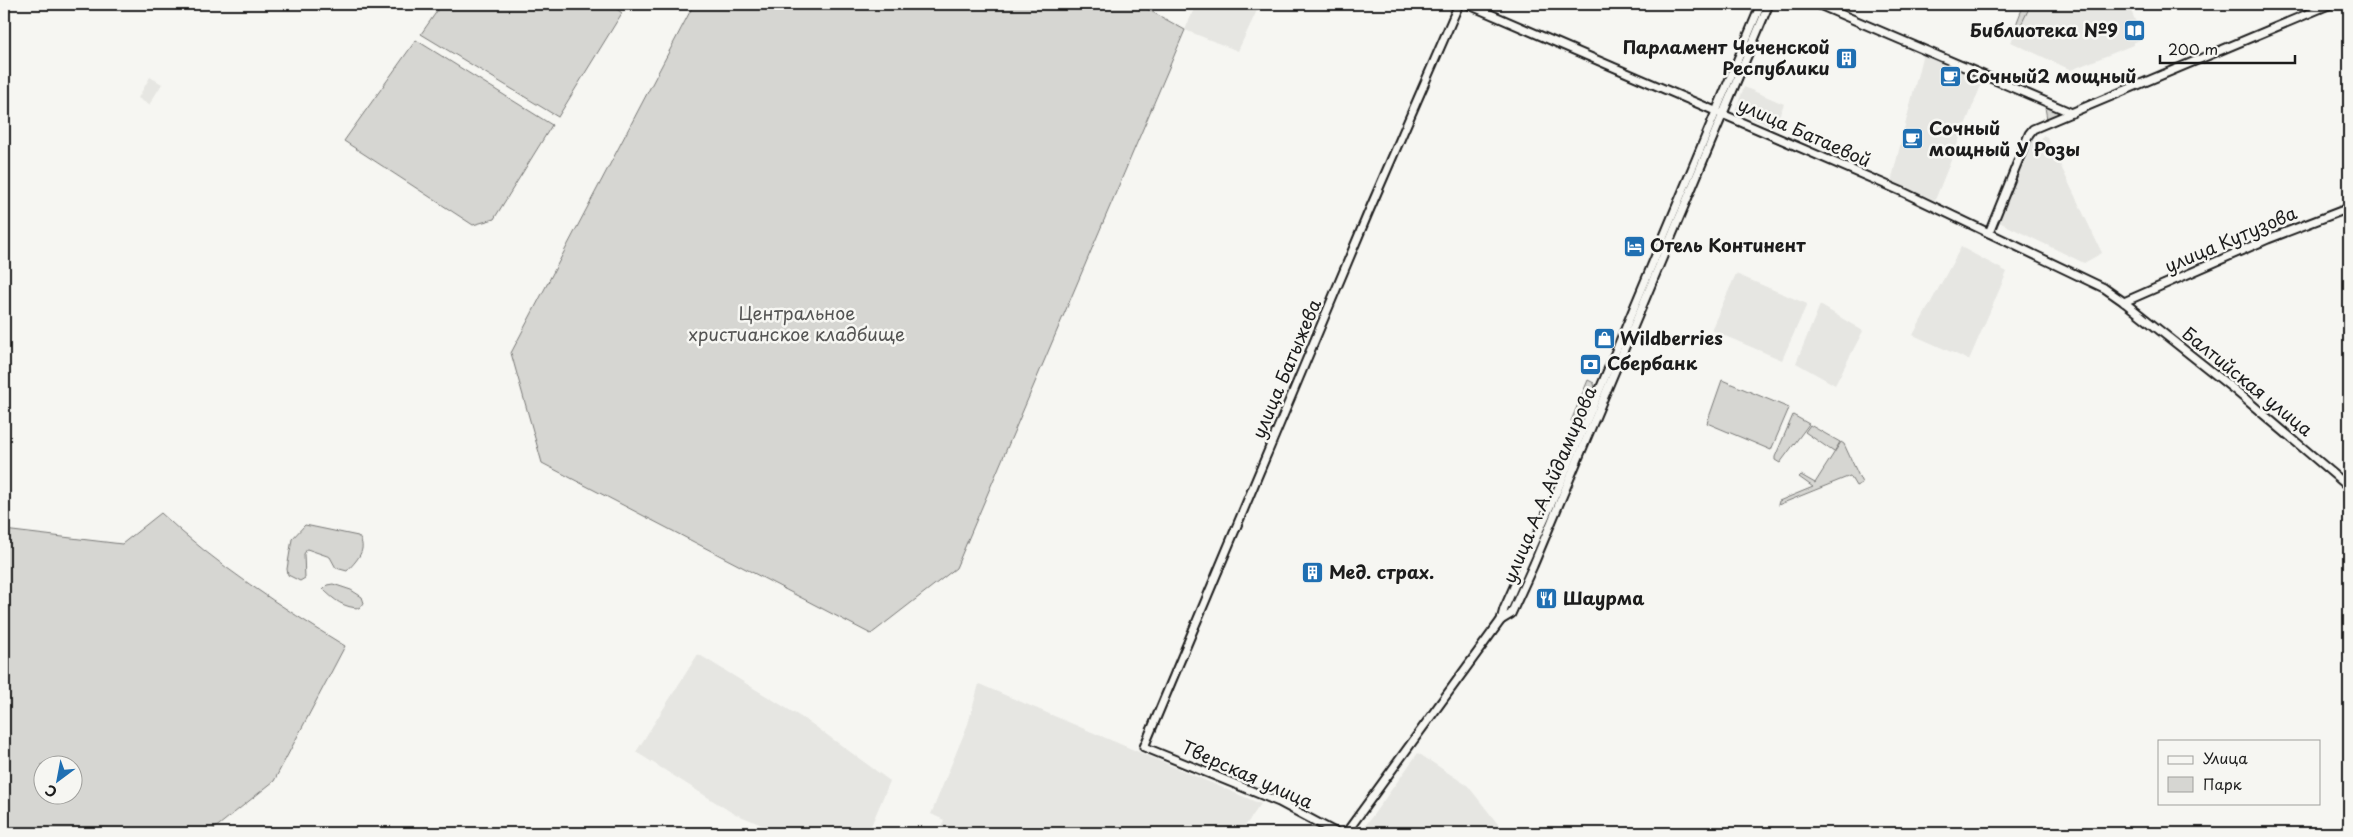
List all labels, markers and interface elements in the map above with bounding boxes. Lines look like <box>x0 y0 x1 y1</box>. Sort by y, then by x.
place label: Библиотека №9 <box>1970 16 2118 43</box>
library icon: Библиотека №9 <box>2122 19 2146 43</box>
scale bar <box>2160 32 2296 64</box>
place label: Парламент Чеченской Республики <box>1623 33 1830 81</box>
text: 200 m <box>2168 37 2218 60</box>
building icon: Парламент Чеченской Республики <box>1834 46 1858 70</box>
place label: Сочный2 мощный <box>1966 62 2137 89</box>
cafe icon: Сочный2 мощный <box>1938 65 1962 89</box>
street label: улица Батаевой <box>1734 90 1876 173</box>
place label: Сочный мощный У Розы <box>1929 114 2080 162</box>
cafe icon: Сочный мощный У Розы <box>1901 127 1925 151</box>
street label: улица Кутузова <box>2160 198 2302 279</box>
place label: Отель Континент <box>1650 231 1806 258</box>
hotel icon: Отель Континент <box>1622 234 1646 258</box>
street label: улица Батыжева <box>1244 294 1328 442</box>
park label: Центральное христианское кладбище <box>689 299 905 347</box>
street label: Балтийская улица <box>2177 320 2320 442</box>
place label: Wildberries <box>1620 324 1723 351</box>
shop icon: Wildberries <box>1592 327 1616 351</box>
place label: Сбербанк <box>1607 349 1698 376</box>
bank icon: Сбербанк <box>1579 352 1603 376</box>
street label: улица А.А.Айдамирова <box>1495 381 1603 587</box>
place label: Мед. страх. <box>1329 558 1434 585</box>
building icon: Мед. страх. <box>1301 561 1325 585</box>
place label: Шаурма <box>1563 584 1645 611</box>
restaurant icon: Шаурма <box>1535 587 1559 611</box>
street label: Тверская улица <box>1178 733 1318 815</box>
legend <box>2158 740 2320 804</box>
text: Улица <box>2203 746 2248 769</box>
north arrow <box>32 754 82 804</box>
text: Парк <box>2203 772 2242 795</box>
text: С <box>41 780 61 803</box>

